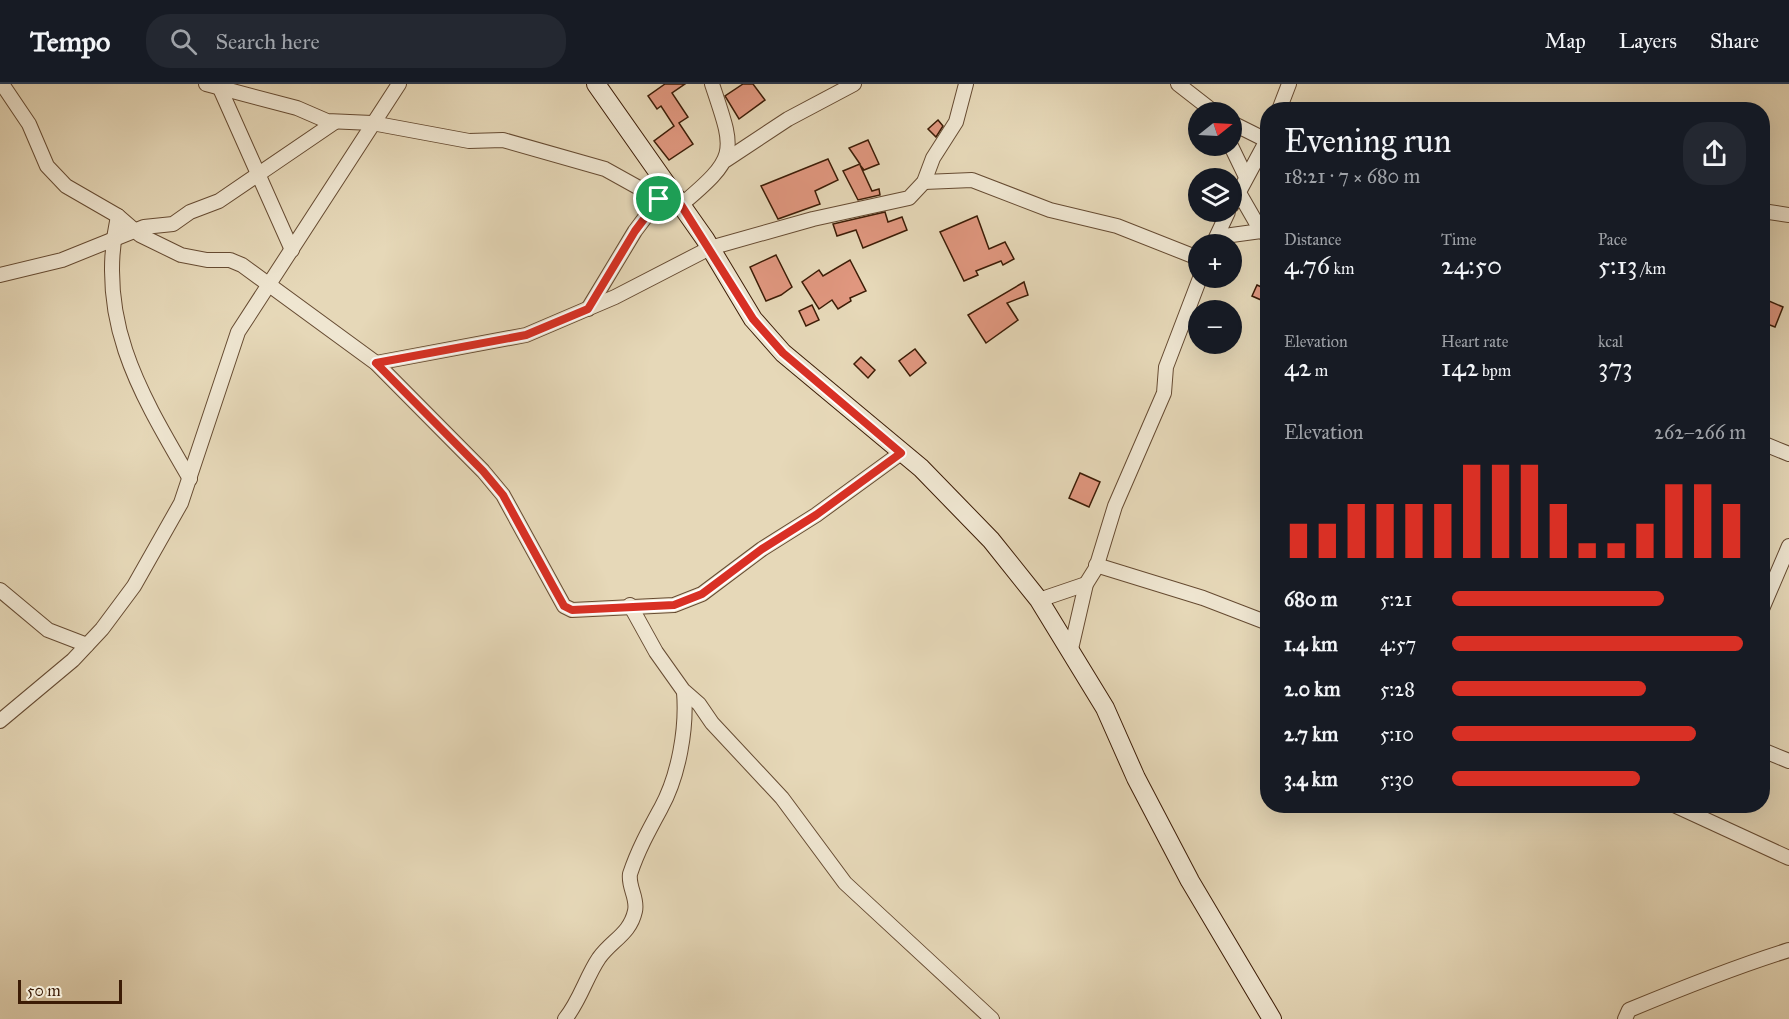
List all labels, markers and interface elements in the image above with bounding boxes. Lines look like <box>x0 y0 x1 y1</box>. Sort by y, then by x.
search box <box>146 14 566 68</box>
text: Tempo <box>30 24 110 59</box>
icon: search <box>167 25 200 58</box>
text: Search here <box>215 28 320 55</box>
text: Map <box>1545 28 1586 54</box>
text: Layers <box>1619 28 1677 54</box>
text: Share <box>1710 28 1759 54</box>
north arrow <box>1188 102 1242 156</box>
map controls <box>1188 102 1242 354</box>
text: Evening run <box>1284 121 1451 161</box>
button: share <box>1683 122 1746 185</box>
text: 18:21 · 7 × 680 m <box>1284 164 1420 188</box>
button: layers <box>1188 168 1242 222</box>
pin <box>633 173 684 224</box>
icon: arrive <box>642 182 675 215</box>
text: Distance <box>1284 230 1341 249</box>
text: Time <box>1441 230 1476 249</box>
text: Pace <box>1598 230 1627 249</box>
button: + <box>1188 234 1242 288</box>
text: 4.76 <box>1284 249 1330 281</box>
text: 24:50 <box>1441 249 1502 281</box>
text: 5:13 <box>1598 249 1637 281</box>
text: km <box>1330 259 1354 278</box>
text: /km <box>1637 259 1666 278</box>
button: − <box>1188 300 1242 354</box>
text: Elevation <box>1284 332 1348 351</box>
text: Heart rate <box>1441 332 1508 351</box>
text: kcal <box>1598 332 1623 351</box>
text: 42 <box>1284 351 1311 383</box>
text: 142 <box>1441 351 1479 383</box>
text: 373 <box>1598 351 1633 383</box>
text: m <box>1311 361 1328 380</box>
text: bpm <box>1479 361 1511 380</box>
text: Elevation <box>1284 420 1363 444</box>
text: 262–266 m <box>1654 420 1746 444</box>
text: 680 m <box>1284 587 1338 611</box>
text: 5:21 <box>1380 587 1412 611</box>
text: 1.4 km <box>1284 632 1338 656</box>
text: 4:57 <box>1380 632 1416 656</box>
text: 2.0 km <box>1284 677 1340 701</box>
text: 5:28 <box>1380 677 1415 701</box>
text: 2.7 km <box>1284 722 1338 746</box>
text: 5:10 <box>1380 722 1414 746</box>
text: 3.4 km <box>1284 767 1338 791</box>
text: 5:30 <box>1380 767 1414 791</box>
scale bar <box>18 977 122 1004</box>
text: 50 m <box>27 981 61 1000</box>

